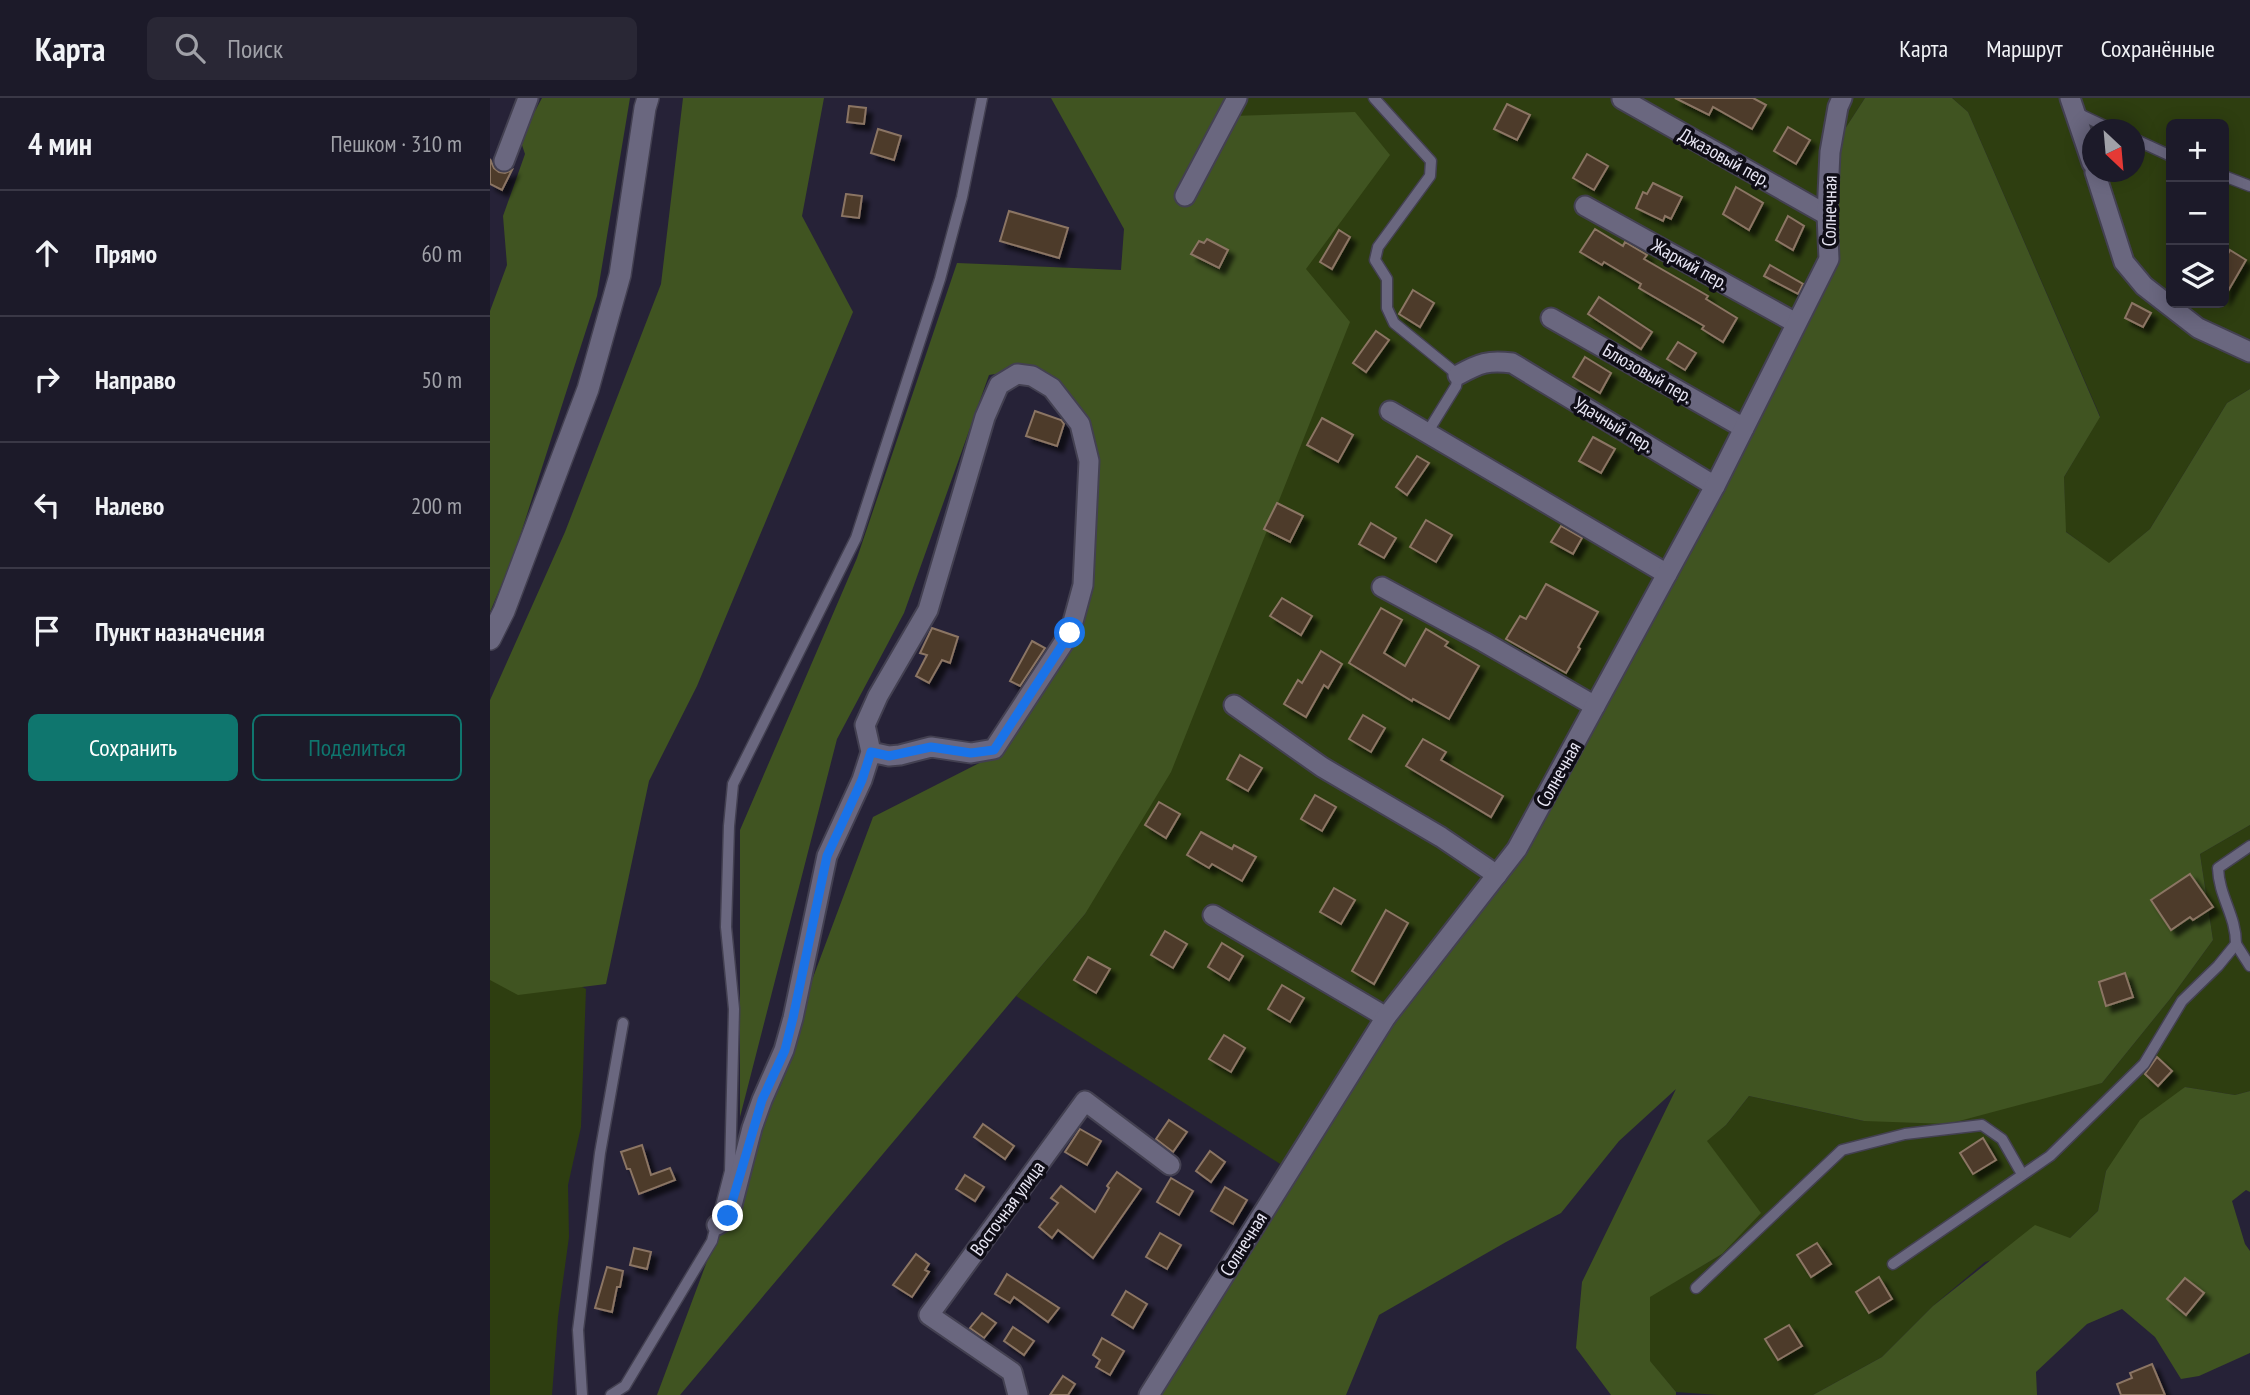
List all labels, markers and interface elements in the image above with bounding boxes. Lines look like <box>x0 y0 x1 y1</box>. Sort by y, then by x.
search box <box>147 17 637 80</box>
text: Карта <box>35 27 105 70</box>
icon: search <box>171 29 209 67</box>
text: Поиск <box>227 32 283 65</box>
text: Карта <box>1899 33 1948 64</box>
text: Маршрут <box>1986 33 2063 64</box>
text: Сохранённые <box>2101 33 2215 64</box>
north arrow <box>2082 119 2145 182</box>
map controls <box>2166 119 2229 308</box>
button: + <box>2166 119 2229 182</box>
street label: Джазовый пер. <box>1675 122 1775 192</box>
text: 4 мин <box>28 124 92 163</box>
text: Пешком · 310 m <box>331 129 462 158</box>
street label: Солнечная <box>1816 175 1842 247</box>
button: − <box>2166 182 2229 245</box>
street label: Жаркий пер. <box>1647 233 1733 295</box>
icon: ahead <box>28 234 66 272</box>
text: Прямо <box>95 237 157 270</box>
text: 60 m <box>421 239 462 268</box>
button: layers <box>2166 245 2229 308</box>
street label: Блюзовый пер. <box>1599 338 1697 408</box>
icon: right <box>28 360 66 398</box>
text: Направо <box>95 363 176 396</box>
text: 50 m <box>421 365 462 394</box>
street label: Удачный пер. <box>1570 391 1658 457</box>
icon: left <box>28 486 66 524</box>
text: Налево <box>95 489 164 522</box>
text: 200 m <box>411 491 462 520</box>
icon: arrive <box>28 612 66 650</box>
text: Пункт назначения <box>95 615 265 648</box>
route start <box>1054 617 1085 648</box>
button: Сохранить <box>28 714 238 781</box>
button: Поделиться <box>252 714 462 781</box>
street label: Солнечная <box>1530 737 1586 811</box>
street label: Восточная улица <box>965 1156 1049 1260</box>
route end <box>712 1200 743 1231</box>
street label: Солнечная <box>1214 1208 1272 1280</box>

